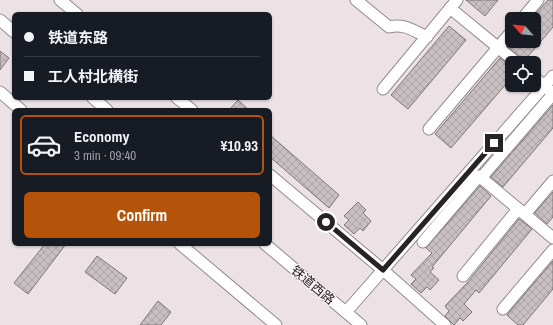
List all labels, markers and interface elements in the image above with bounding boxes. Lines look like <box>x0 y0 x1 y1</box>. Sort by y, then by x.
north arrow <box>505 12 541 48</box>
map controls <box>505 12 541 92</box>
text: 铁道东路 <box>48 27 108 48</box>
button: locate <box>505 56 541 92</box>
text: 工人村北横街 <box>48 66 138 87</box>
text: Economy <box>74 126 129 147</box>
icon: car <box>26 127 62 163</box>
route end <box>485 134 503 152</box>
text: ¥10.93 <box>220 135 258 156</box>
text: 3 min · 09:40 <box>74 147 136 164</box>
button: Confirm <box>24 192 260 238</box>
route start <box>317 213 335 231</box>
street label: 铁道西路 <box>288 262 338 308</box>

